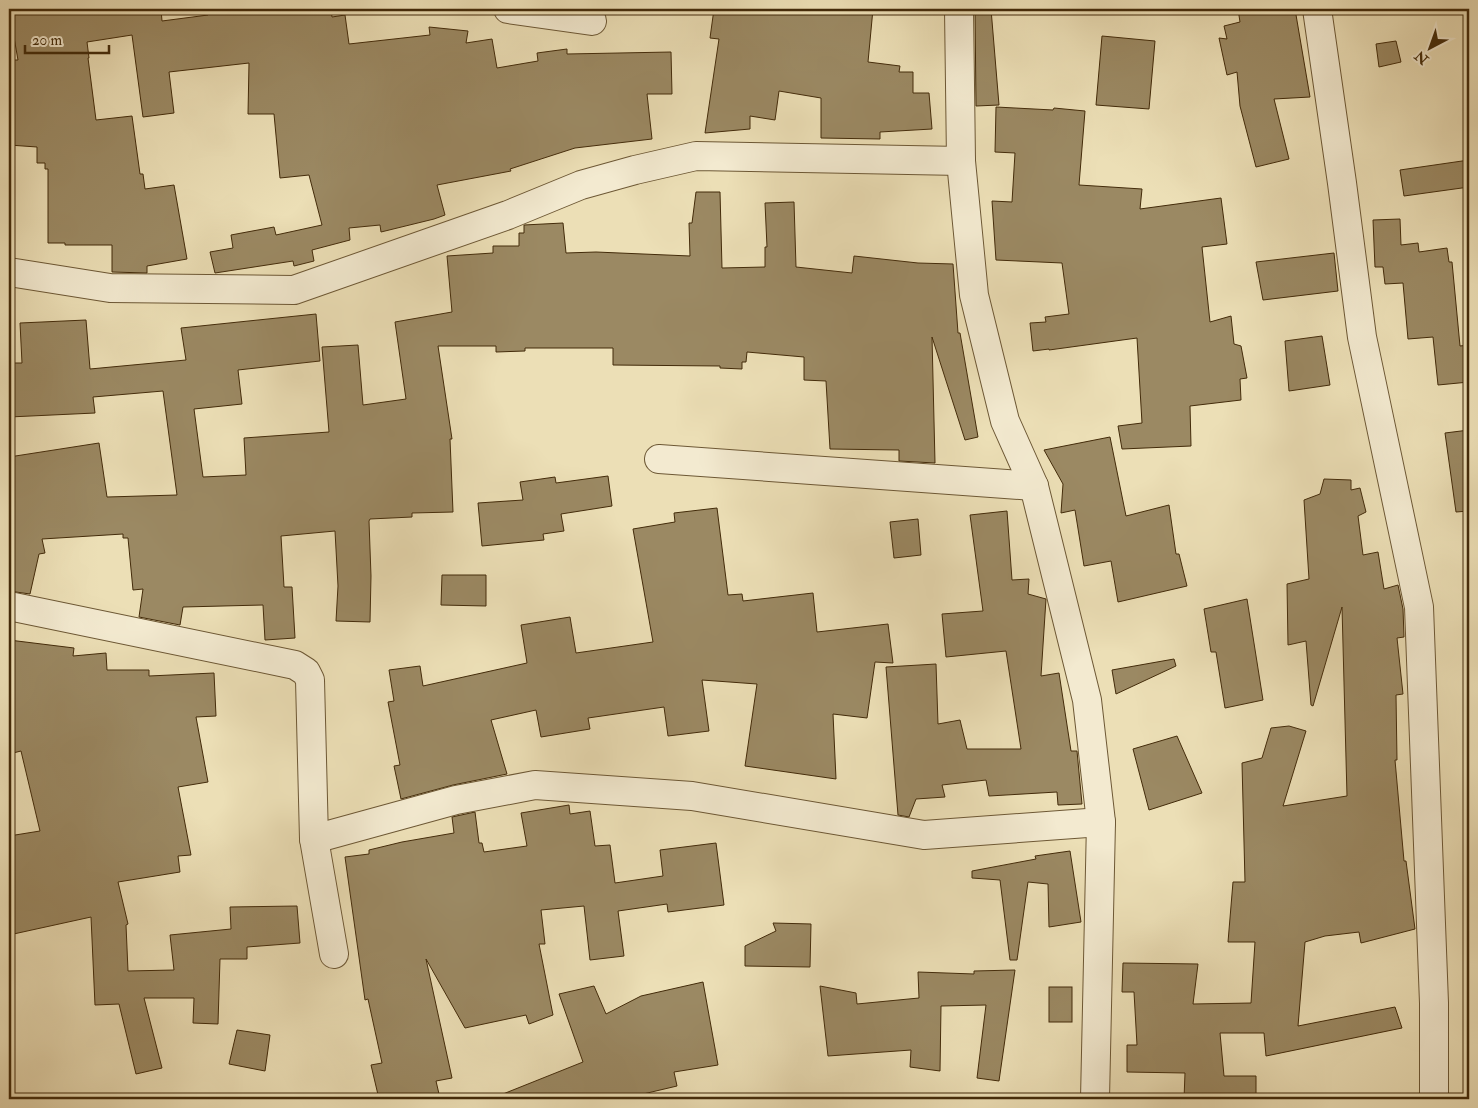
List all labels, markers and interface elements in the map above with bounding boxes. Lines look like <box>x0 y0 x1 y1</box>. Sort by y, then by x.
scale bar <box>25 22 109 54</box>
north arrow <box>1406 22 1456 72</box>
text: 20 m <box>32 31 62 50</box>
text: N <box>1411 47 1433 69</box>

